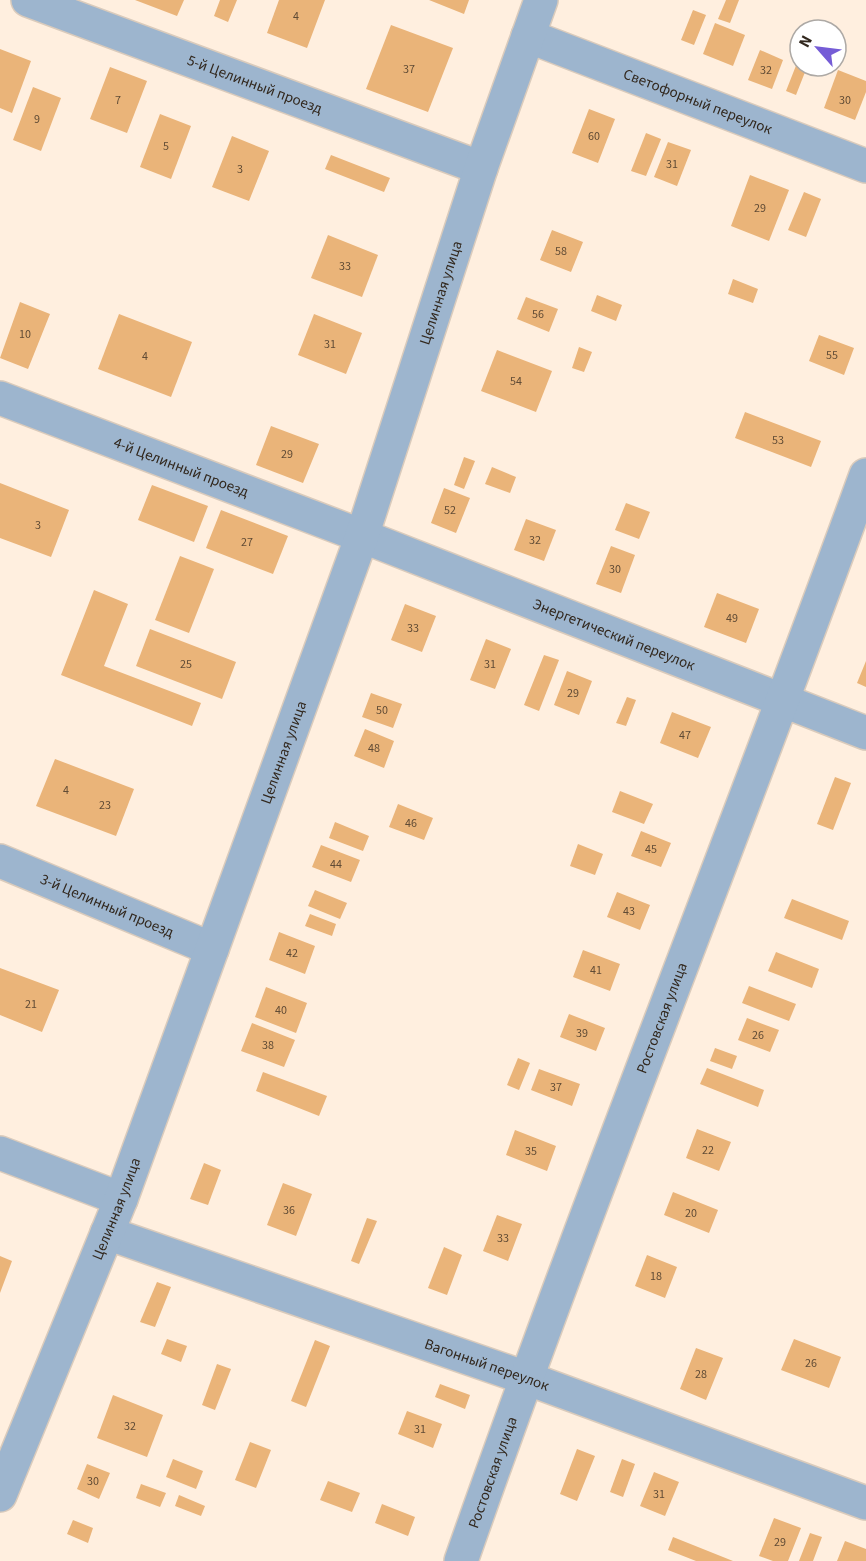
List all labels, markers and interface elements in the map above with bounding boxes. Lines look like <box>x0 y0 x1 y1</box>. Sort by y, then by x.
house number: 4 <box>293 8 299 25</box>
north arrow <box>788 18 848 78</box>
text: N <box>793 32 818 51</box>
street label: 5-й Целинный проезд <box>184 49 326 119</box>
house number: 37 <box>403 61 415 78</box>
house number: 32 <box>760 62 772 79</box>
street label: Светофорный переулок <box>620 63 776 140</box>
house number: 7 <box>115 92 121 109</box>
house number: 30 <box>839 92 851 109</box>
house number: 9 <box>34 111 40 128</box>
house number: 60 <box>588 128 600 145</box>
house number: 5 <box>163 138 169 155</box>
house number: 31 <box>666 156 678 173</box>
house number: 3 <box>237 161 243 178</box>
house number: 29 <box>754 200 766 217</box>
street label: Целинная улица <box>414 238 467 347</box>
house number: 58 <box>555 243 567 260</box>
house number: 33 <box>339 258 351 275</box>
house number: 56 <box>532 306 544 323</box>
house number: 10 <box>19 326 31 343</box>
house number: 31 <box>324 336 336 353</box>
house number: 55 <box>826 347 838 364</box>
house number: 4 <box>142 348 148 365</box>
house number: 54 <box>510 373 522 390</box>
street label: 4-й Целинный проезд <box>111 432 252 502</box>
house number: 53 <box>772 432 784 449</box>
house number: 29 <box>281 446 293 463</box>
house number: 52 <box>444 502 456 519</box>
house number: 3 <box>35 517 41 534</box>
house number: 32 <box>529 532 541 549</box>
house number: 27 <box>241 534 253 551</box>
house number: 30 <box>609 561 621 578</box>
street label: Энергетический переулок <box>530 593 699 676</box>
house number: 49 <box>726 610 738 627</box>
house number: 33 <box>407 620 419 637</box>
house number: 25 <box>180 656 192 673</box>
house number: 31 <box>484 656 496 673</box>
house number: 29 <box>567 685 579 702</box>
street label: Целинная улица <box>255 698 312 807</box>
house number: 50 <box>376 702 388 719</box>
house number: 47 <box>679 727 691 744</box>
house number: 48 <box>368 740 380 757</box>
house number: 4 <box>63 782 69 799</box>
house number: 23 <box>99 797 111 814</box>
house number: 46 <box>405 815 417 832</box>
house number: 45 <box>645 841 657 858</box>
house number: 44 <box>330 856 342 873</box>
street label: 3-й Целинный проезд <box>37 868 177 943</box>
house number: 43 <box>623 903 635 920</box>
house number: 42 <box>286 945 298 962</box>
street label: Ростовская улица <box>631 959 692 1076</box>
house number: 41 <box>590 962 602 979</box>
house number: 21 <box>25 996 37 1013</box>
house number: 40 <box>275 1002 287 1019</box>
house number: 39 <box>576 1025 588 1042</box>
house number: 26 <box>752 1027 764 1044</box>
house number: 38 <box>262 1037 274 1054</box>
house number: 37 <box>550 1079 562 1096</box>
house number: 22 <box>702 1142 714 1159</box>
house number: 35 <box>525 1143 537 1160</box>
street label: Целинная улица <box>87 1155 146 1263</box>
house number: 36 <box>283 1202 295 1219</box>
house number: 20 <box>685 1205 697 1222</box>
house number: 33 <box>497 1230 509 1247</box>
house number: 18 <box>650 1268 662 1285</box>
street label: Вагонный переулок <box>422 1333 553 1396</box>
house number: 26 <box>805 1355 817 1372</box>
house number: 28 <box>695 1366 707 1383</box>
street label: Ростовская улица <box>463 1414 522 1531</box>
house number: 32 <box>124 1418 136 1435</box>
house number: 31 <box>414 1421 426 1438</box>
house number: 30 <box>87 1473 99 1490</box>
house number: 31 <box>653 1486 665 1503</box>
house number: 29 <box>774 1534 786 1551</box>

